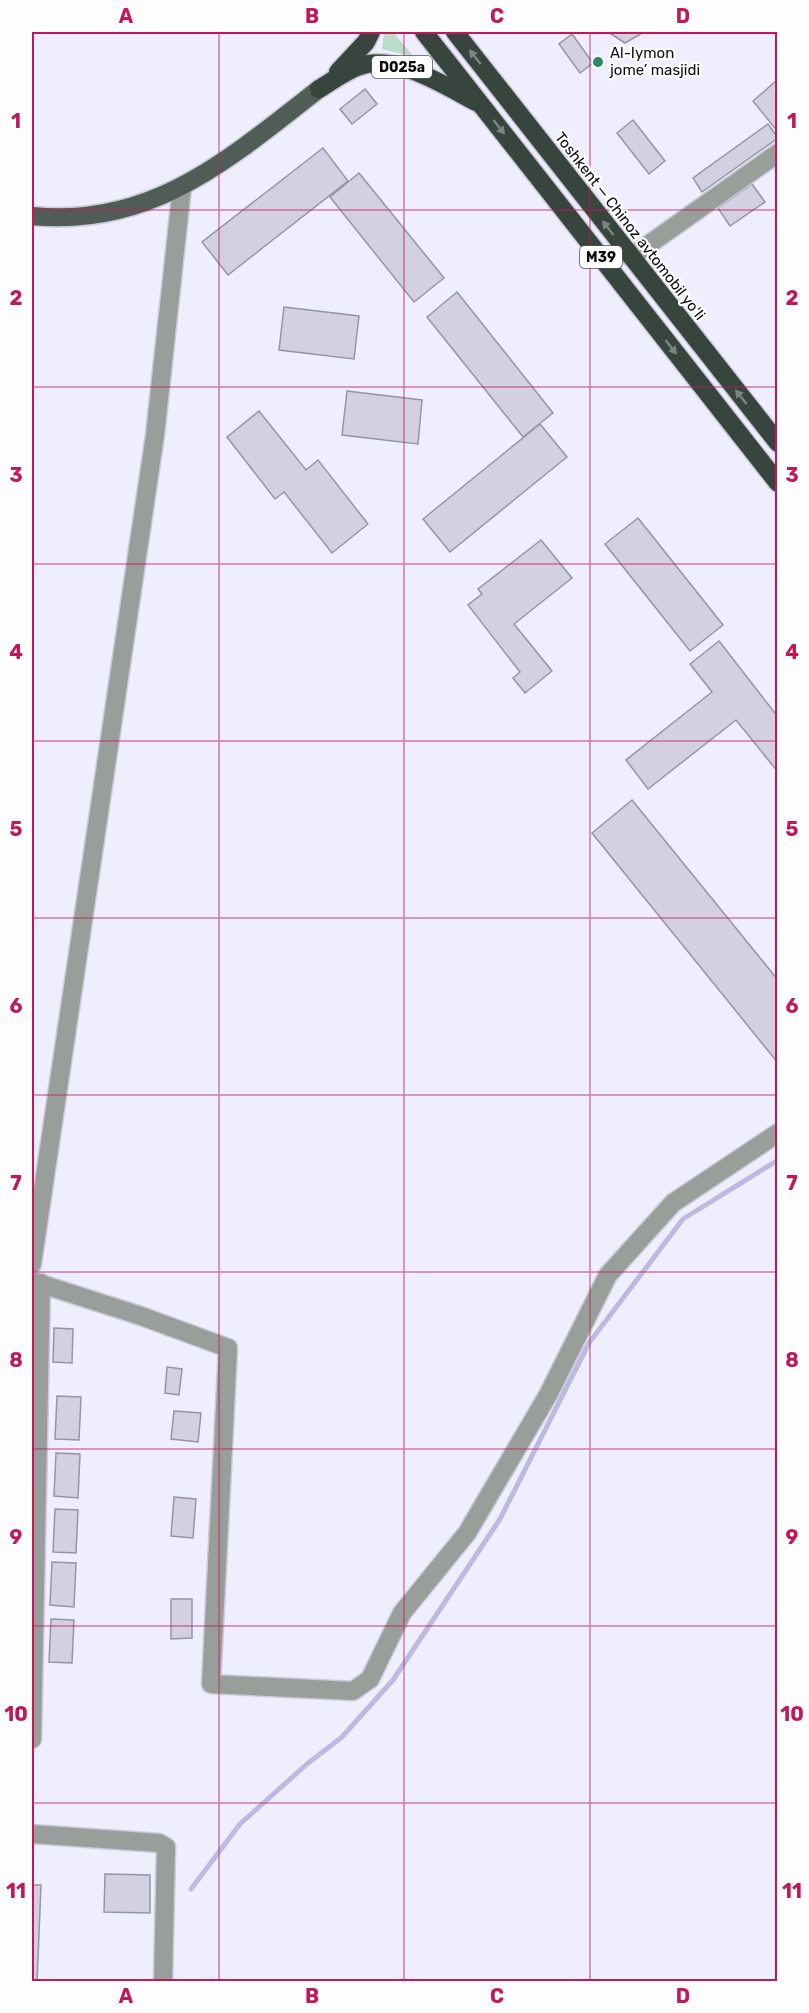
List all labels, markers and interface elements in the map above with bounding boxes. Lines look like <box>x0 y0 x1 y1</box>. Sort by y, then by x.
text: A <box>119 4 134 28</box>
text: B <box>305 4 319 28</box>
text: C <box>490 4 504 28</box>
text: D <box>676 4 690 28</box>
place label: Al-Iymon jome’ masjidi <box>609 44 700 79</box>
one-way arrow <box>469 50 481 65</box>
marker: Al-Iymon jome’ masjidi <box>591 55 605 69</box>
road number: D025a <box>372 56 432 78</box>
text: 1 <box>11 109 21 133</box>
text: 1 <box>787 109 797 133</box>
one-way arrow <box>493 119 506 135</box>
street label: Toshkent — Chinoz avtomobil yoʻli <box>551 129 709 323</box>
one-way arrow <box>603 220 615 235</box>
road number: M39 <box>580 246 622 268</box>
text: 2 <box>10 286 23 310</box>
text: 2 <box>786 286 799 310</box>
one-way arrow <box>665 339 678 355</box>
one-way arrow <box>736 390 748 405</box>
text: 3 <box>9 463 23 487</box>
text: 3 <box>785 463 799 487</box>
text: 4 <box>9 640 23 664</box>
text: 4 <box>785 640 799 664</box>
text: 5 <box>10 817 23 841</box>
text: 5 <box>786 817 799 841</box>
text: 6 <box>9 994 23 1018</box>
text: 6 <box>785 994 799 1018</box>
text: 7 <box>10 1171 22 1195</box>
text: 7 <box>786 1171 798 1195</box>
text: 8 <box>9 1348 23 1372</box>
text: 8 <box>785 1348 799 1372</box>
text: 9 <box>10 1525 23 1549</box>
text: 9 <box>786 1525 799 1549</box>
text: 10 <box>4 1702 28 1726</box>
text: 10 <box>780 1702 804 1726</box>
text: 11 <box>6 1879 26 1903</box>
text: 11 <box>782 1879 802 1903</box>
text: A <box>119 1984 134 2008</box>
text: B <box>305 1984 319 2008</box>
text: C <box>490 1984 504 2008</box>
text: D <box>676 1984 690 2008</box>

